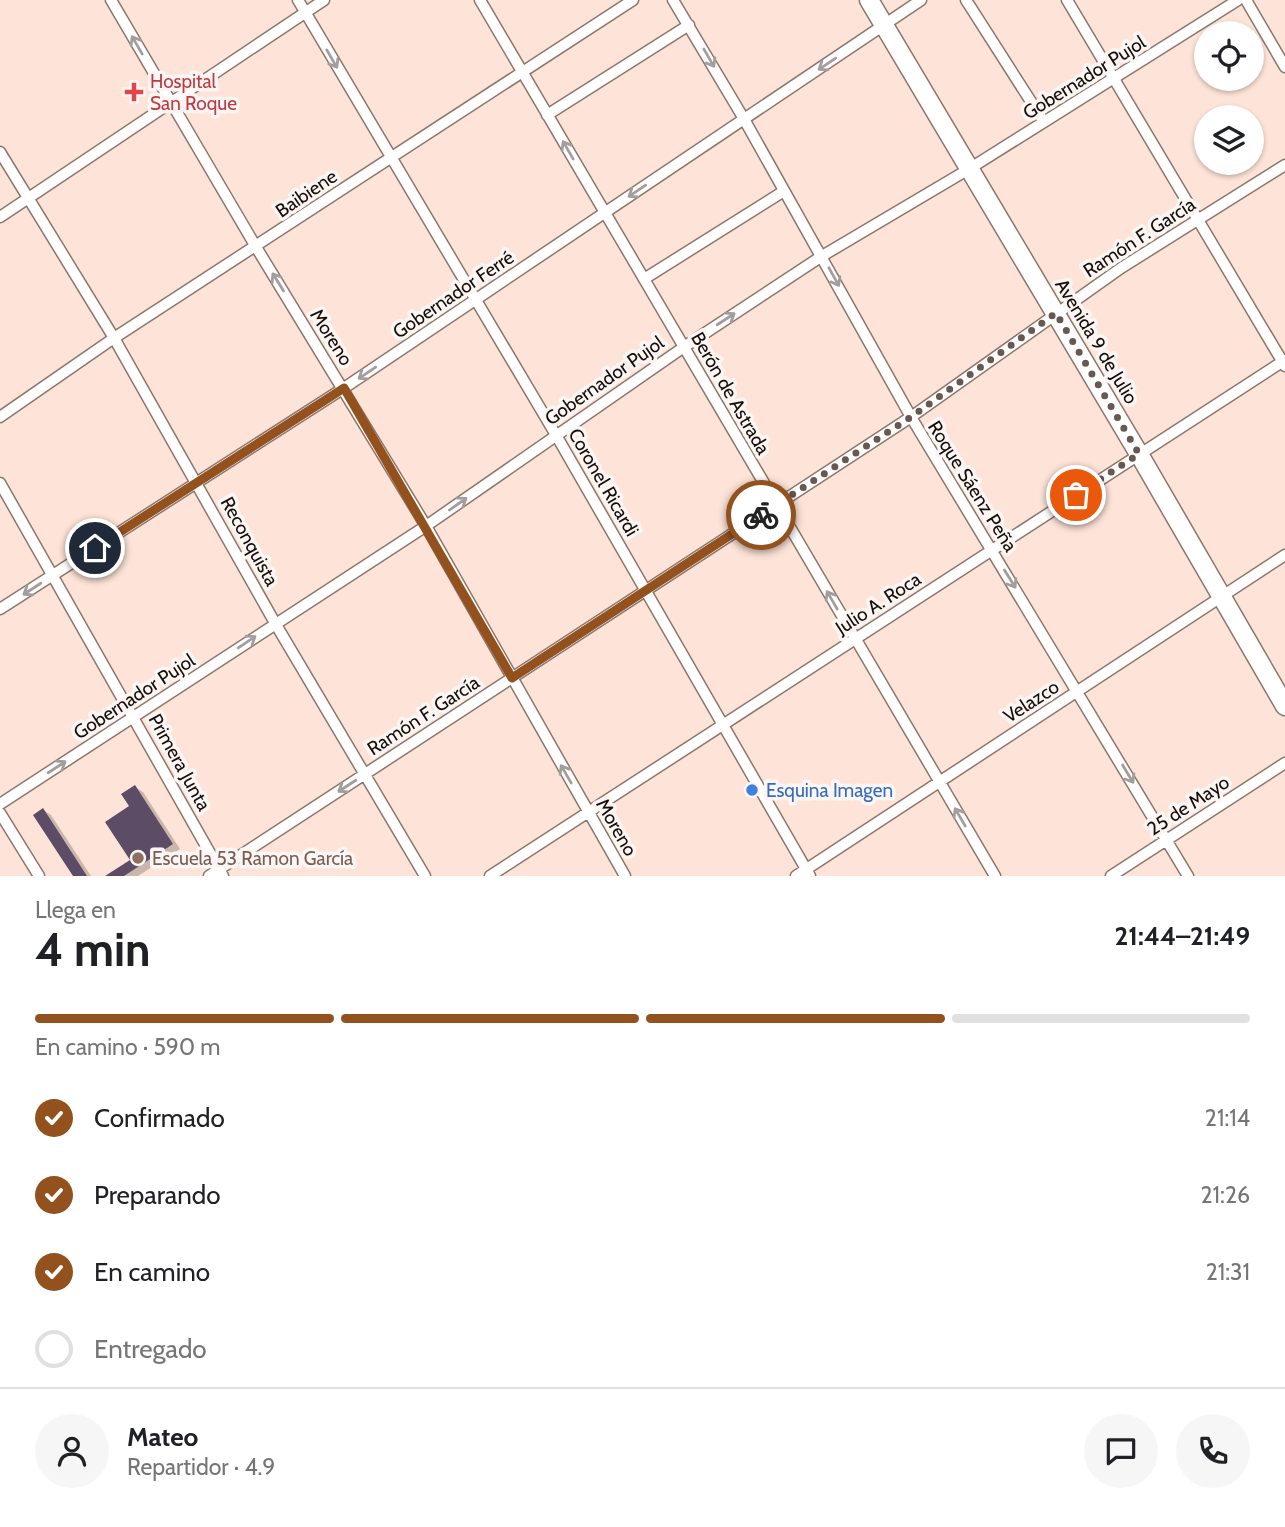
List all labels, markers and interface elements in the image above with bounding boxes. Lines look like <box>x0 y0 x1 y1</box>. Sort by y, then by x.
map controls <box>1194 21 1264 175</box>
button: locate <box>1194 21 1264 91</box>
street label: Gobernador Pujol <box>1019 30 1150 124</box>
one-way arrow <box>129 35 143 55</box>
one-way arrow <box>326 48 339 69</box>
one-way arrow <box>702 48 716 68</box>
one-way arrow <box>817 58 837 72</box>
place label: Hospital San Roque <box>150 70 237 115</box>
marker: Hospital San Roque <box>124 82 144 102</box>
button: layers <box>1194 105 1264 175</box>
one-way arrow <box>561 141 575 161</box>
street label: Baibiene <box>271 164 342 222</box>
one-way arrow <box>628 184 648 198</box>
street label: Ramón F. García <box>1079 193 1200 282</box>
street label: Gobernador Ferré <box>389 245 518 343</box>
one-way arrow <box>828 266 841 287</box>
one-way arrow <box>270 273 284 293</box>
street label: Avenida 9 de Julio <box>1050 275 1143 408</box>
street label: Moreno <box>305 305 358 370</box>
one-way arrow <box>716 312 735 327</box>
street label: Berón de Astrada <box>686 328 775 458</box>
street label: Gobernador Pujol <box>540 331 669 430</box>
one-way arrow <box>358 366 378 380</box>
street label: Roque Sáenz Peña <box>923 417 1022 556</box>
street label: Coronel Ricardi <box>563 424 644 540</box>
pin <box>1046 465 1106 525</box>
icon: bag <box>1057 476 1095 514</box>
courier <box>726 480 796 550</box>
street label: Reconquista <box>216 493 283 590</box>
icon: bike <box>742 496 780 534</box>
one-way arrow <box>448 497 467 511</box>
pin <box>65 518 125 578</box>
icon: home <box>76 529 114 567</box>
street label: Julio A. Roca <box>830 567 925 640</box>
one-way arrow <box>1004 569 1018 589</box>
one-way arrow <box>23 581 42 596</box>
one-way arrow <box>825 590 839 610</box>
one-way arrow <box>237 634 256 649</box>
street label: Gobernador Pujol <box>69 648 200 744</box>
street label: Ramón F. García <box>363 671 484 760</box>
street label: Velazco <box>999 675 1063 728</box>
street label: Primera Junta <box>144 710 216 815</box>
one-way arrow <box>47 760 67 774</box>
one-way arrow <box>1122 763 1136 783</box>
one-way arrow <box>559 765 573 785</box>
street label: 25 de Mayo <box>1143 770 1234 840</box>
one-way arrow <box>338 779 357 793</box>
place label: Esquina Imagen <box>766 779 893 802</box>
marker: Esquina Imagen <box>744 782 760 798</box>
street label: Moreno <box>591 795 642 860</box>
one-way arrow <box>953 808 967 828</box>
place label: Escuela 53 Ramon García <box>152 847 353 870</box>
marker: Escuela 53 Ramon García <box>130 850 146 866</box>
text: Llega en <box>35 896 116 924</box>
text: 21:44–21:49 <box>1115 920 1250 952</box>
text: 4 min <box>35 922 150 978</box>
text: En camino · 590 m <box>35 1033 220 1061</box>
icon: check <box>35 1099 73 1137</box>
text: Confirmado <box>94 1102 225 1134</box>
text: 21:14 <box>1205 1104 1250 1132</box>
icon: check <box>35 1176 73 1214</box>
text: Preparando <box>94 1179 221 1211</box>
text: 21:26 <box>1201 1181 1250 1209</box>
icon: check <box>35 1253 73 1291</box>
text: En camino <box>94 1256 210 1288</box>
text: 21:31 <box>1206 1258 1250 1286</box>
text: Entregado <box>94 1333 207 1365</box>
button: person <box>35 1414 109 1488</box>
button: chat <box>1084 1414 1158 1488</box>
button: phone <box>1176 1414 1250 1488</box>
text: Mateo <box>127 1421 198 1453</box>
text: Repartidor · 4.9 <box>127 1453 275 1481</box>

